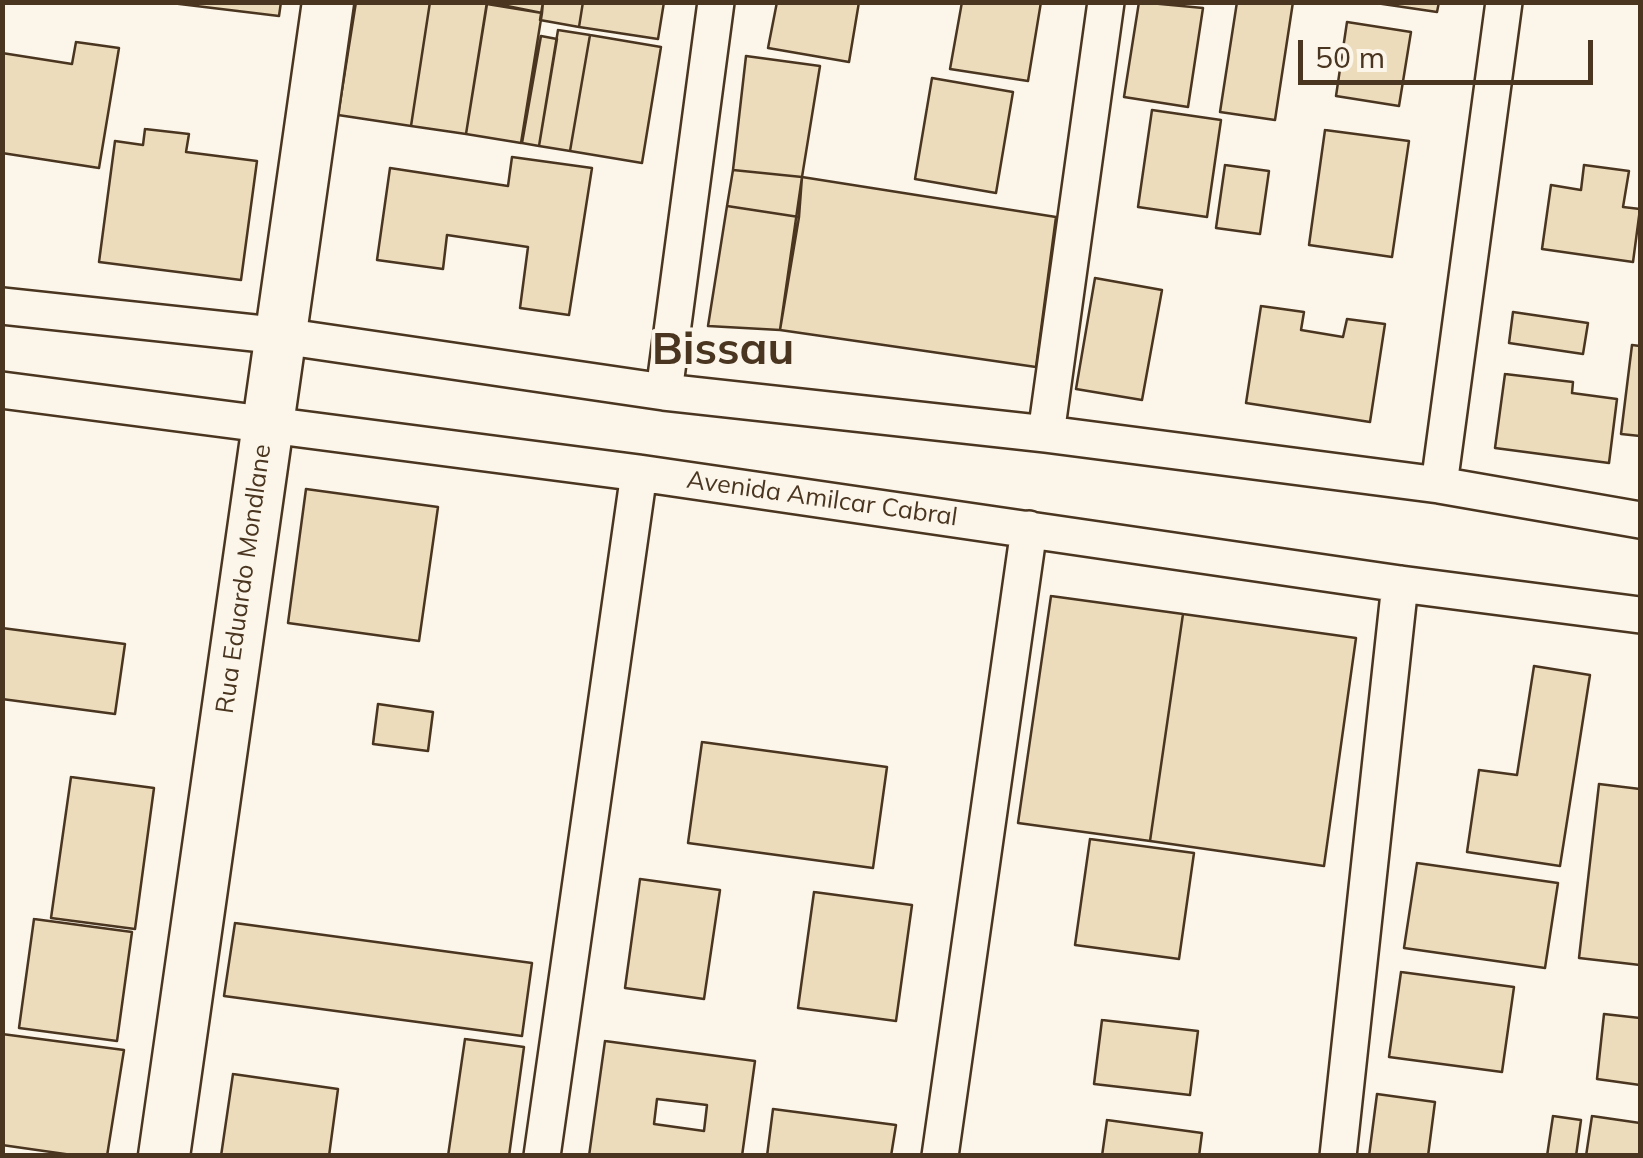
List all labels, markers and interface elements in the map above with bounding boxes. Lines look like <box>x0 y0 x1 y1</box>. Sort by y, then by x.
scale bar <box>1303 20 1598 82</box>
text: 50 m <box>1315 38 1385 76</box>
district label: Bissau <box>652 323 794 377</box>
street label: Rua Eduardo Mondlane <box>210 442 278 716</box>
street label: Avenida Amilcar Cabral <box>685 465 959 533</box>

